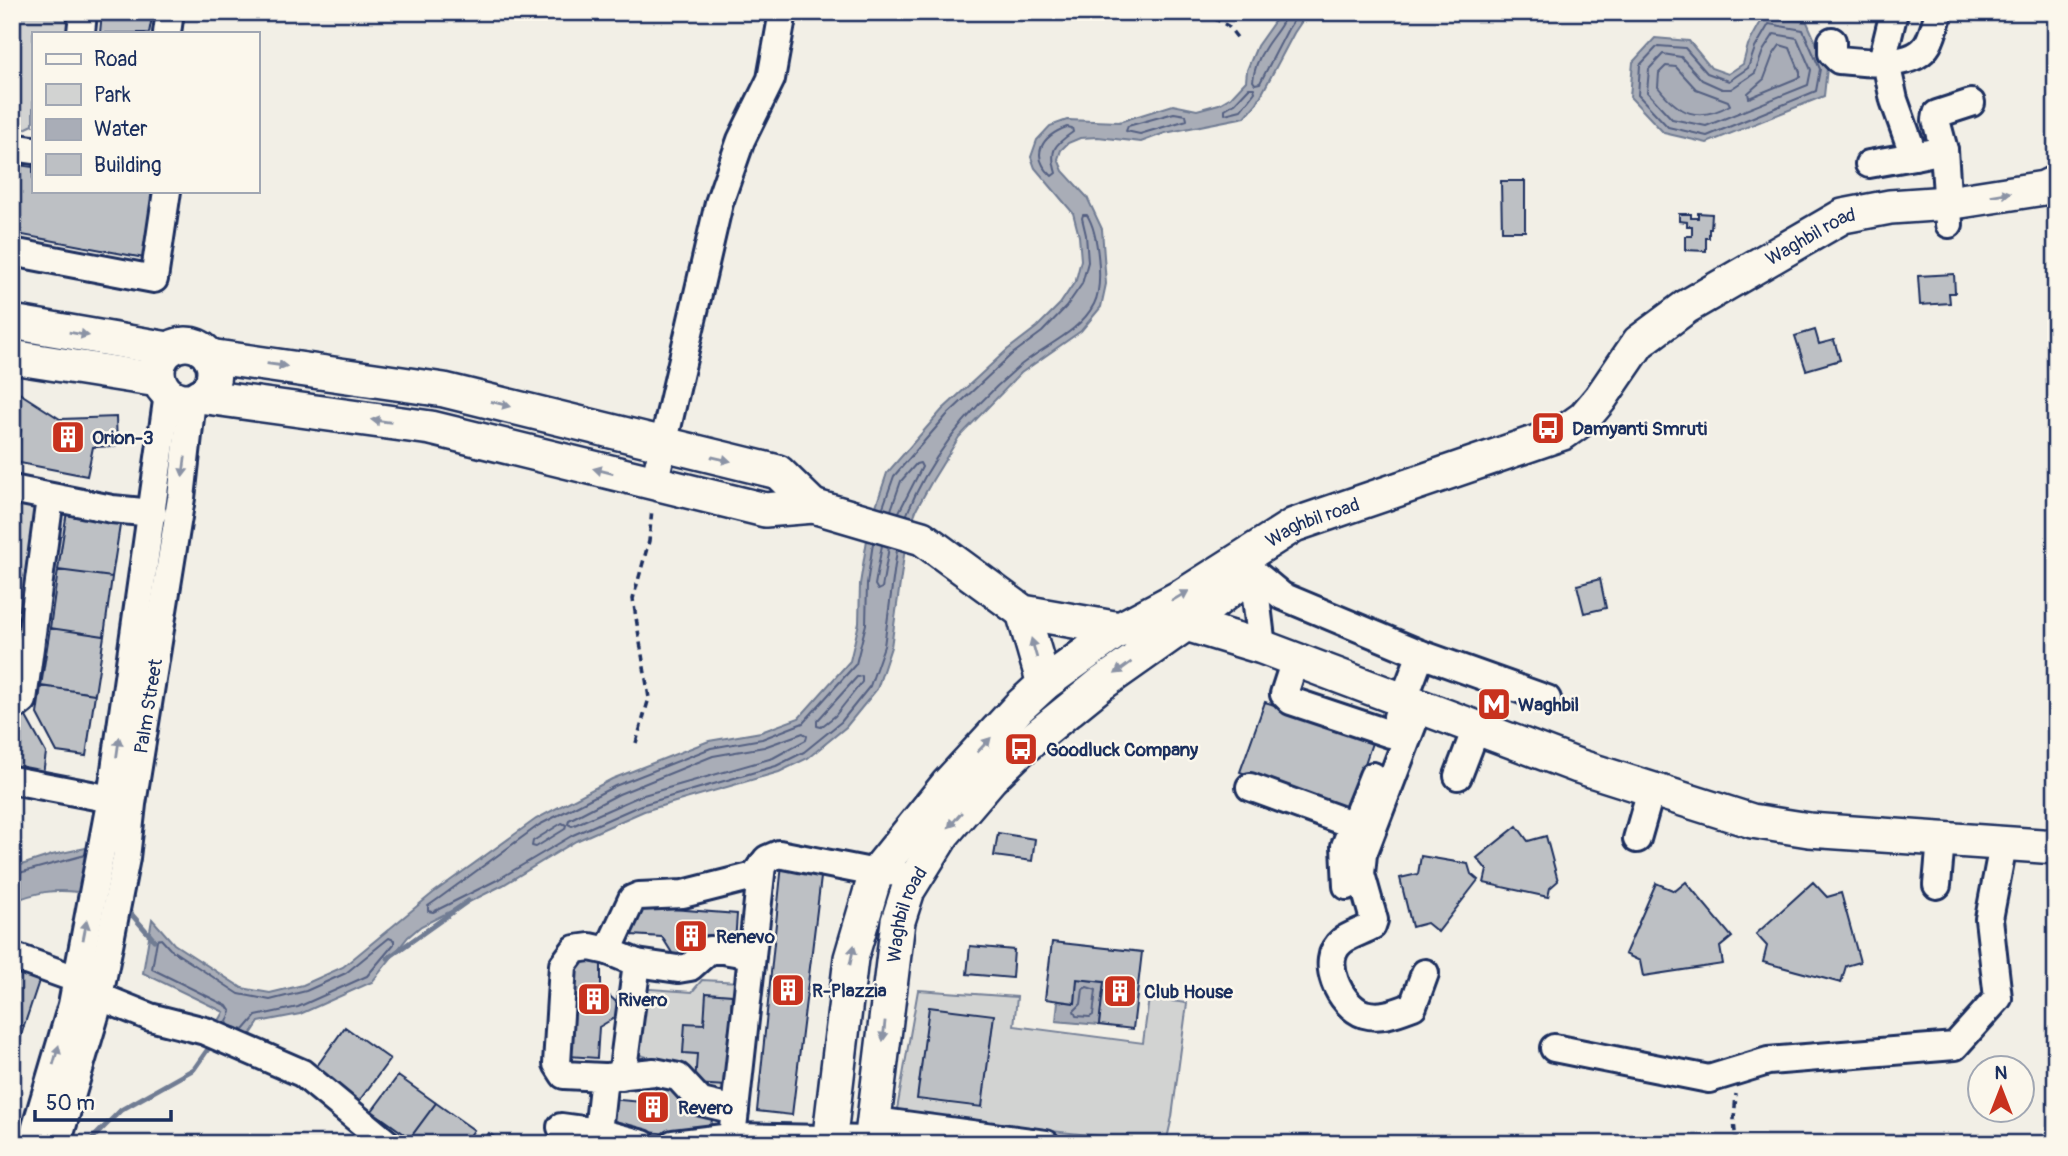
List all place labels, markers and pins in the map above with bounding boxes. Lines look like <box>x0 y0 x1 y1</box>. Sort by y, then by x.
bus stop icon: Damyanti Smruti <box>1529 409 1567 447</box>
place label: Damyanti Smruti <box>1572 417 1708 441</box>
building icon: Orion-3 <box>49 418 87 456</box>
place label: Orion-3 <box>92 426 154 450</box>
metro station icon: Waghbil <box>1475 685 1513 723</box>
place label: Waghbil <box>1518 693 1579 717</box>
bus stop icon: Goodluck Company <box>1002 730 1040 768</box>
place label: Goodluck Company <box>1046 738 1199 762</box>
building icon: Renevo <box>672 917 710 955</box>
place label: Renevo <box>716 925 776 949</box>
building icon: R-Plazzia <box>769 971 807 1009</box>
building icon: Club House <box>1101 972 1139 1010</box>
place label: R-Plazzia <box>812 979 887 1003</box>
building icon: Rivero <box>575 980 613 1018</box>
place label: Club House <box>1144 980 1234 1004</box>
place label: Rivero <box>618 988 668 1012</box>
building icon: Revero <box>634 1088 672 1126</box>
place label: Revero <box>678 1096 734 1120</box>

